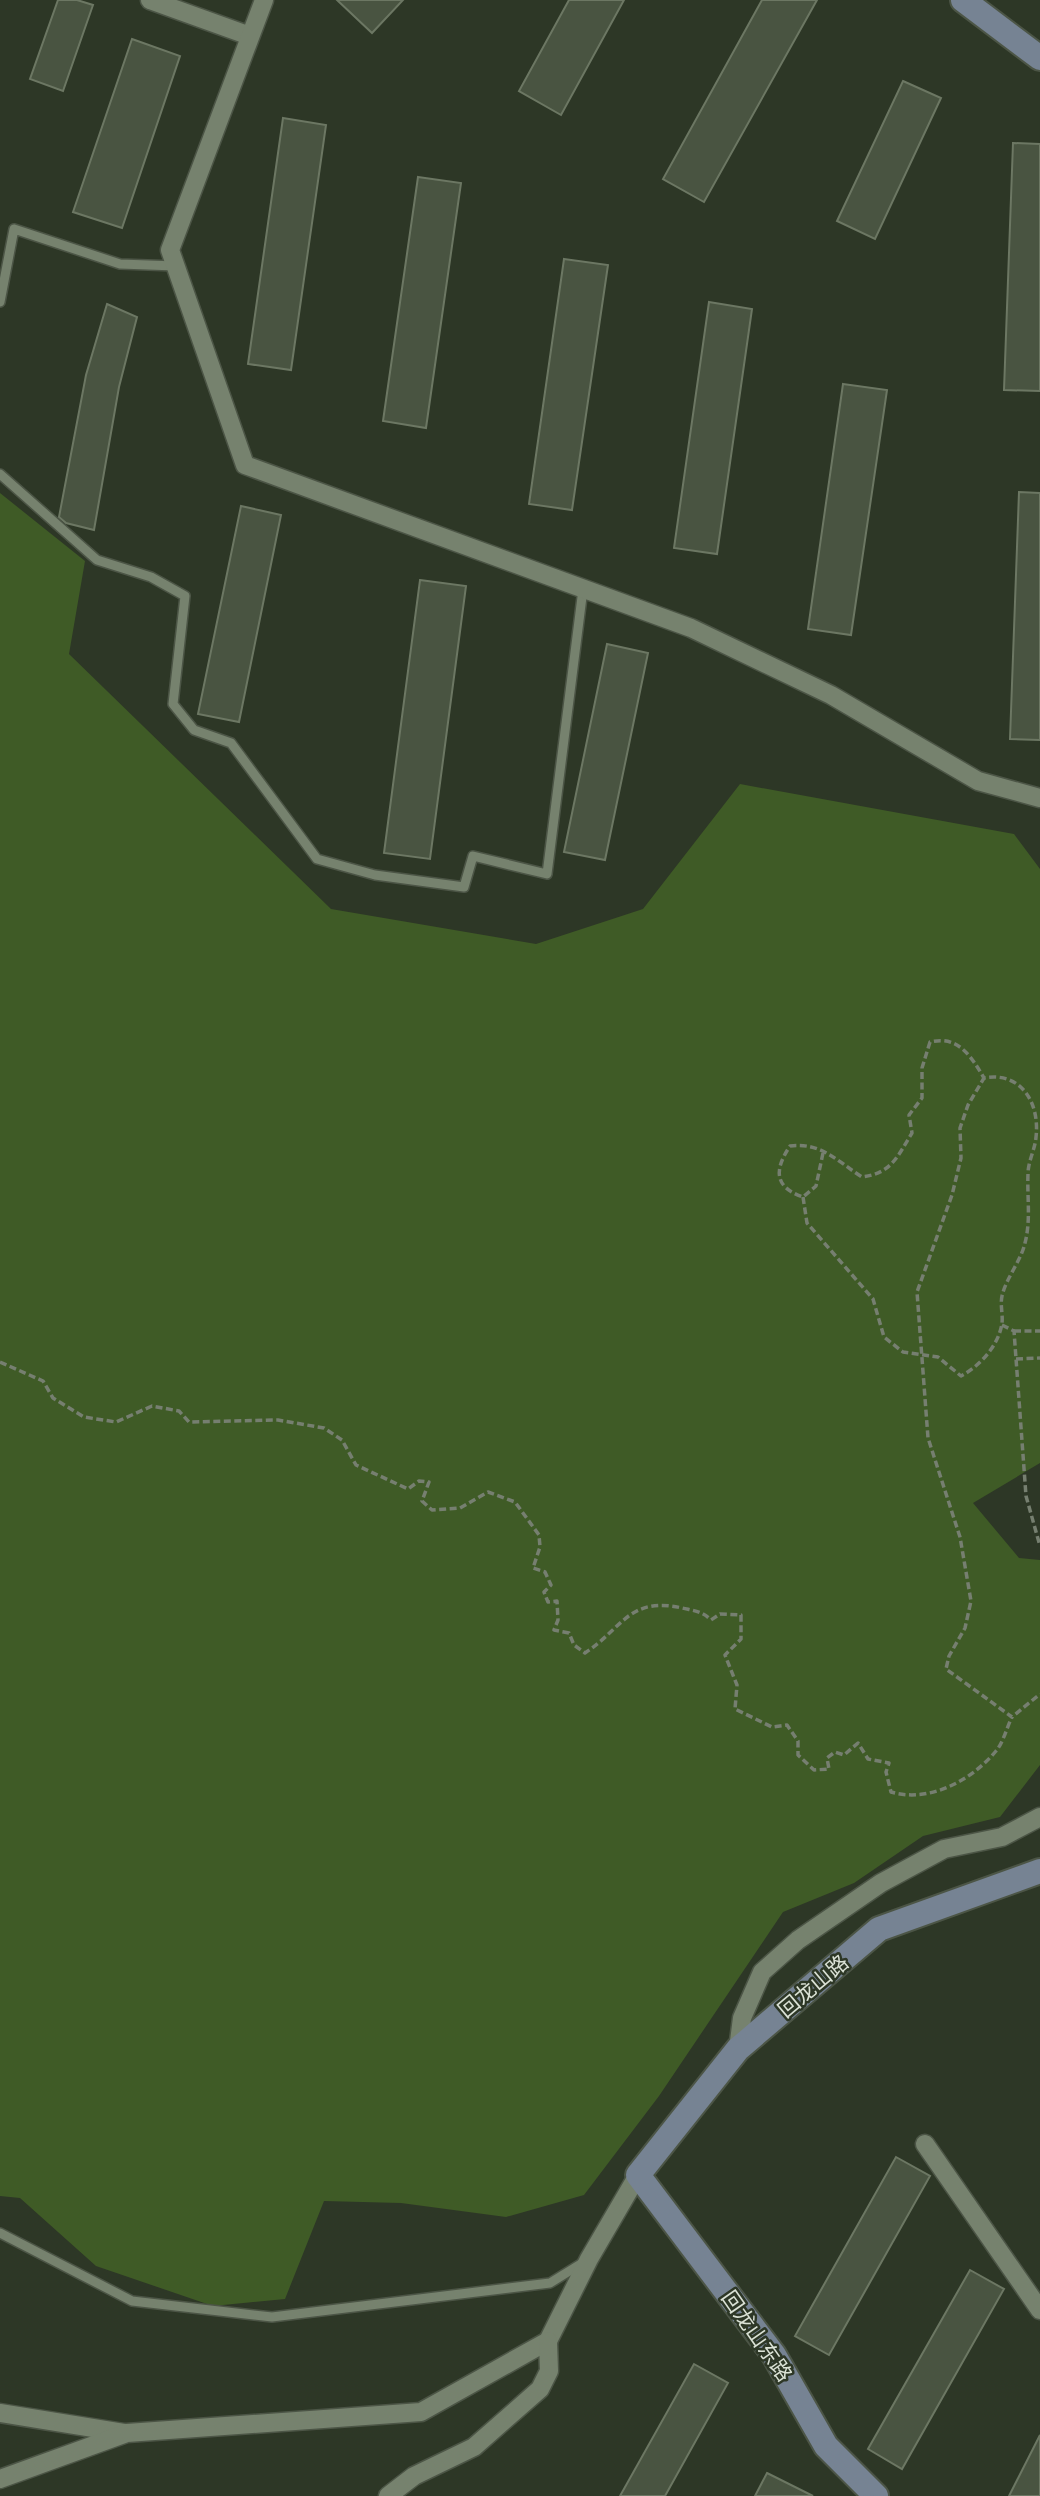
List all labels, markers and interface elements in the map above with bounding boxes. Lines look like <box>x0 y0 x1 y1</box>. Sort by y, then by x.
street label: 回龙山路 <box>773 1949 853 2023</box>
street label: 回龙山东路 <box>717 2286 797 2386</box>

